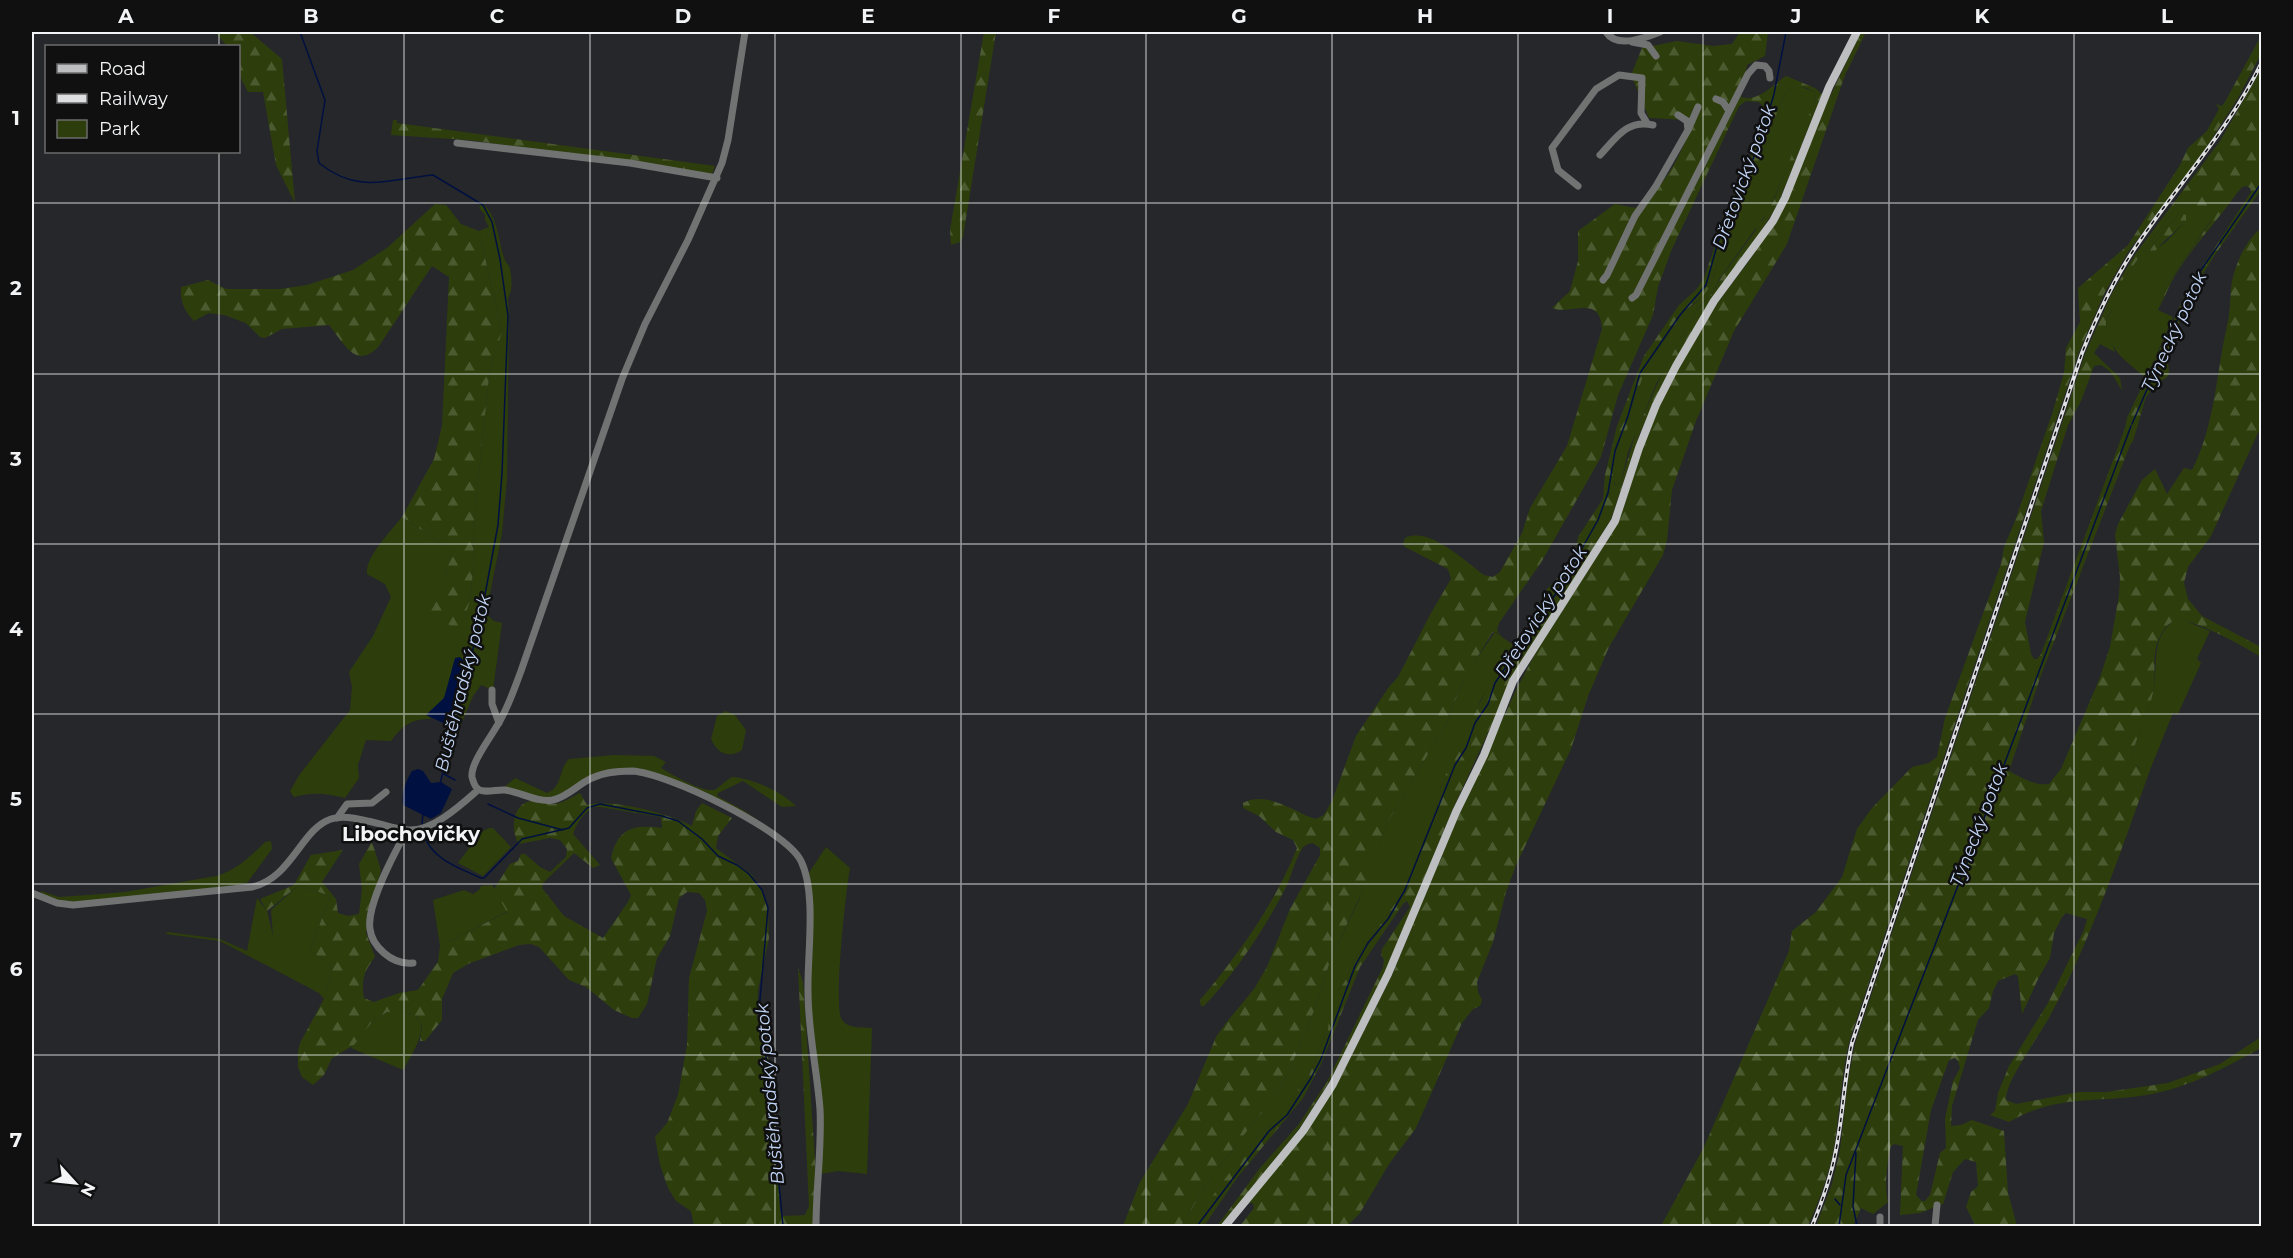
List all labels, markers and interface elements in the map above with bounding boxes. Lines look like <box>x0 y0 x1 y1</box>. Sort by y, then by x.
text: A <box>117 4 134 28</box>
text: B <box>303 4 319 28</box>
text: C <box>490 4 505 28</box>
text: D <box>675 4 691 28</box>
text: E <box>861 4 875 28</box>
text: F <box>1048 4 1061 28</box>
text: G <box>1231 4 1247 28</box>
text: H <box>1417 4 1433 28</box>
text: I <box>1607 4 1613 28</box>
text: J <box>1790 4 1801 28</box>
text: K <box>1975 4 1991 28</box>
text: L <box>2161 4 2173 28</box>
legend <box>45 45 240 153</box>
text: Road <box>99 58 146 80</box>
text: Railway <box>99 88 168 110</box>
water label: Dřetovický potok <box>1708 100 1781 252</box>
text: 1 <box>12 106 20 130</box>
text: Park <box>99 118 140 140</box>
water label: Týnecký potok <box>2136 267 2212 396</box>
text: 2 <box>10 276 22 300</box>
text: 3 <box>9 447 22 471</box>
water label: Dřetovický potok <box>1490 541 1592 682</box>
water label: Buštěhradský potok <box>430 591 496 774</box>
text: 4 <box>9 617 23 641</box>
water label: Týnecký potok <box>1945 759 2013 890</box>
text: 5 <box>10 787 22 811</box>
district label: Libochovičky <box>342 822 481 846</box>
text: 6 <box>10 957 23 981</box>
water label: Buštěhradský potok <box>751 1001 789 1186</box>
text: 7 <box>10 1128 22 1152</box>
north arrow <box>45 1153 105 1213</box>
text: N <box>77 1180 99 1200</box>

